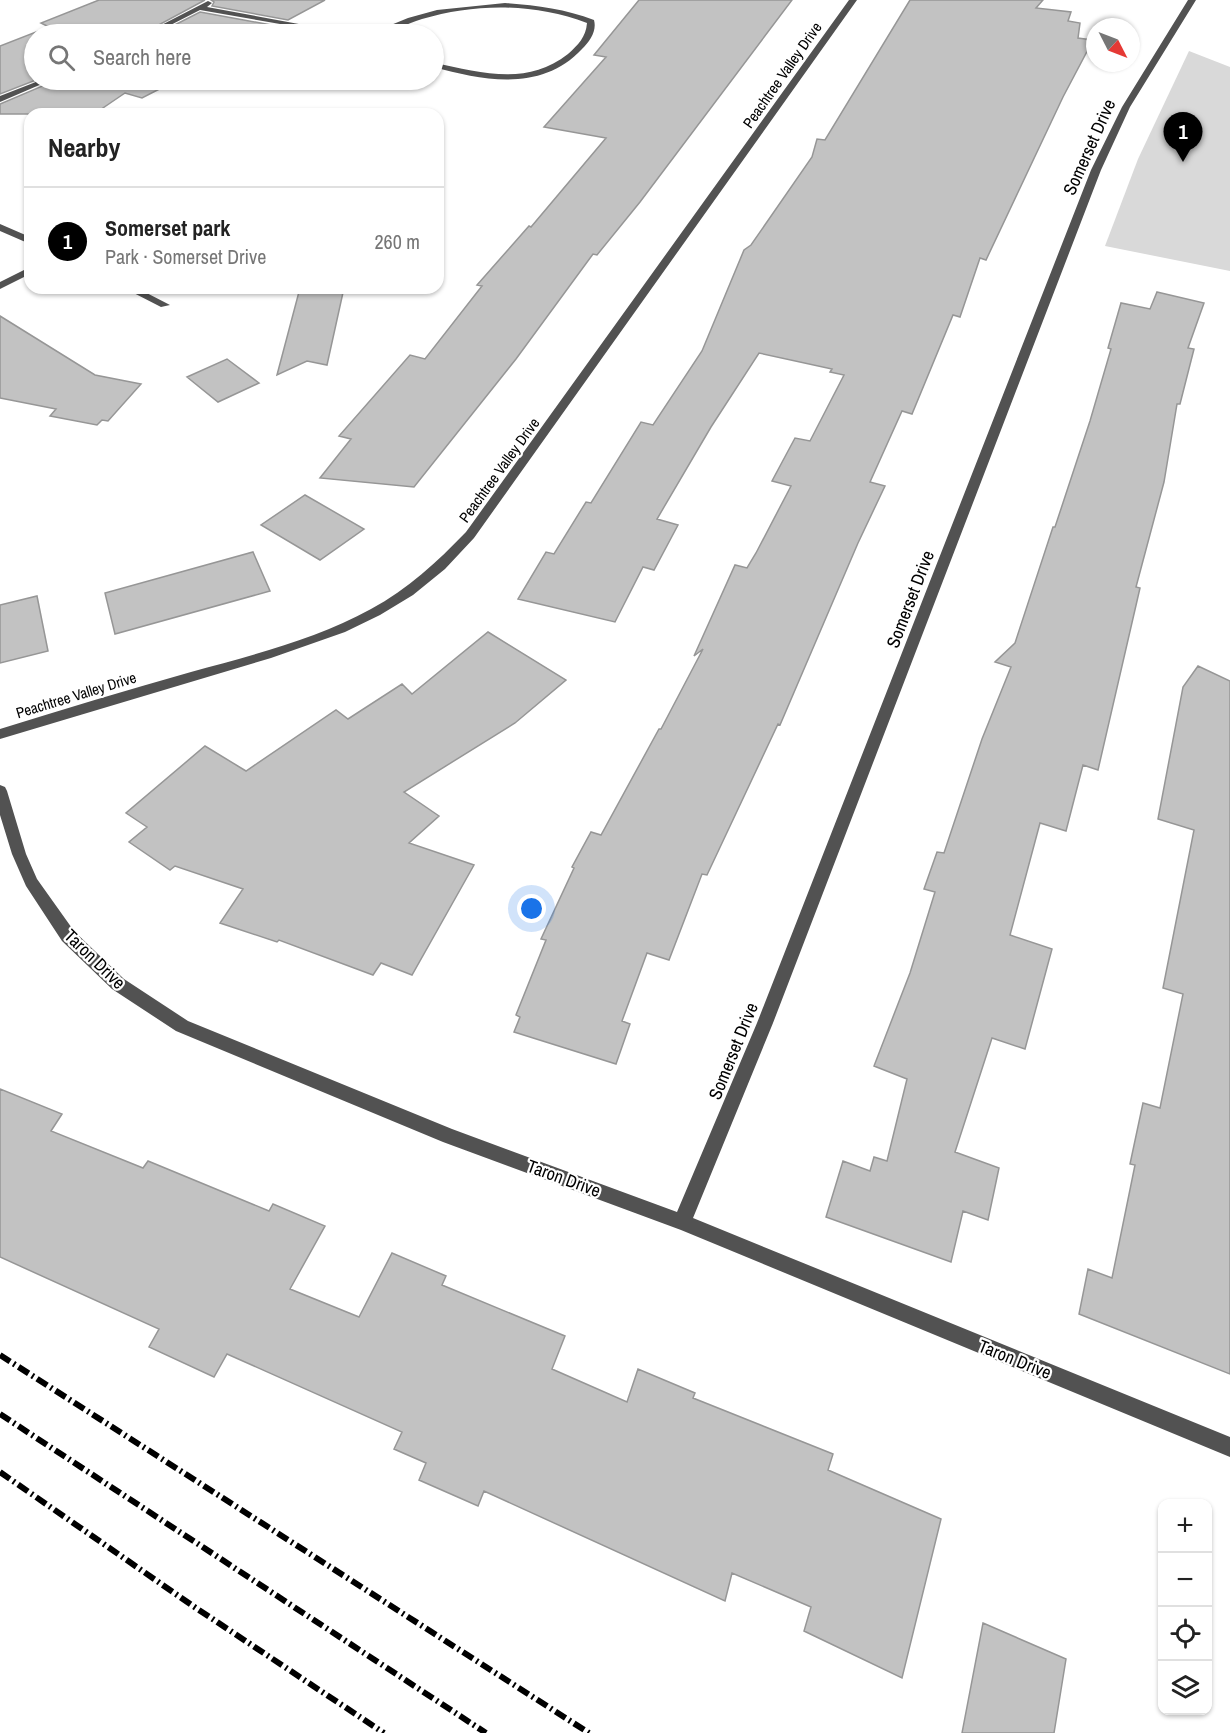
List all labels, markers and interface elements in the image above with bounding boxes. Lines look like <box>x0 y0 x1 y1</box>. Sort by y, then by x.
street label: Peachtree Valley Drive <box>738 18 827 132</box>
north arrow <box>1086 18 1140 72</box>
search box <box>24 24 444 90</box>
icon: search <box>45 41 78 74</box>
text: Search here <box>93 42 191 72</box>
street label: Somerset Drive <box>1057 95 1121 199</box>
pin: 1 <box>1164 112 1202 162</box>
text: Nearby <box>48 130 120 165</box>
text: Somerset park <box>105 213 230 243</box>
text: 1 <box>63 228 72 255</box>
text: 260 m <box>374 228 420 255</box>
text: Park · Somerset Drive <box>105 243 266 270</box>
street label: Peachtree Valley Drive <box>454 413 544 527</box>
street label: Somerset Drive <box>880 547 940 651</box>
street label: Peachtree Valley Drive <box>13 667 139 723</box>
your location <box>517 894 546 923</box>
street label: Taron Drive <box>59 923 131 995</box>
street label: Somerset Drive <box>702 999 764 1103</box>
street label: Taron Drive <box>524 1153 604 1203</box>
street label: Taron Drive <box>975 1333 1055 1385</box>
map controls <box>1158 1499 1212 1715</box>
button: + <box>1158 1499 1212 1553</box>
button: − <box>1158 1553 1212 1607</box>
button: locate <box>1158 1607 1212 1661</box>
button: layers <box>1158 1661 1212 1715</box>

